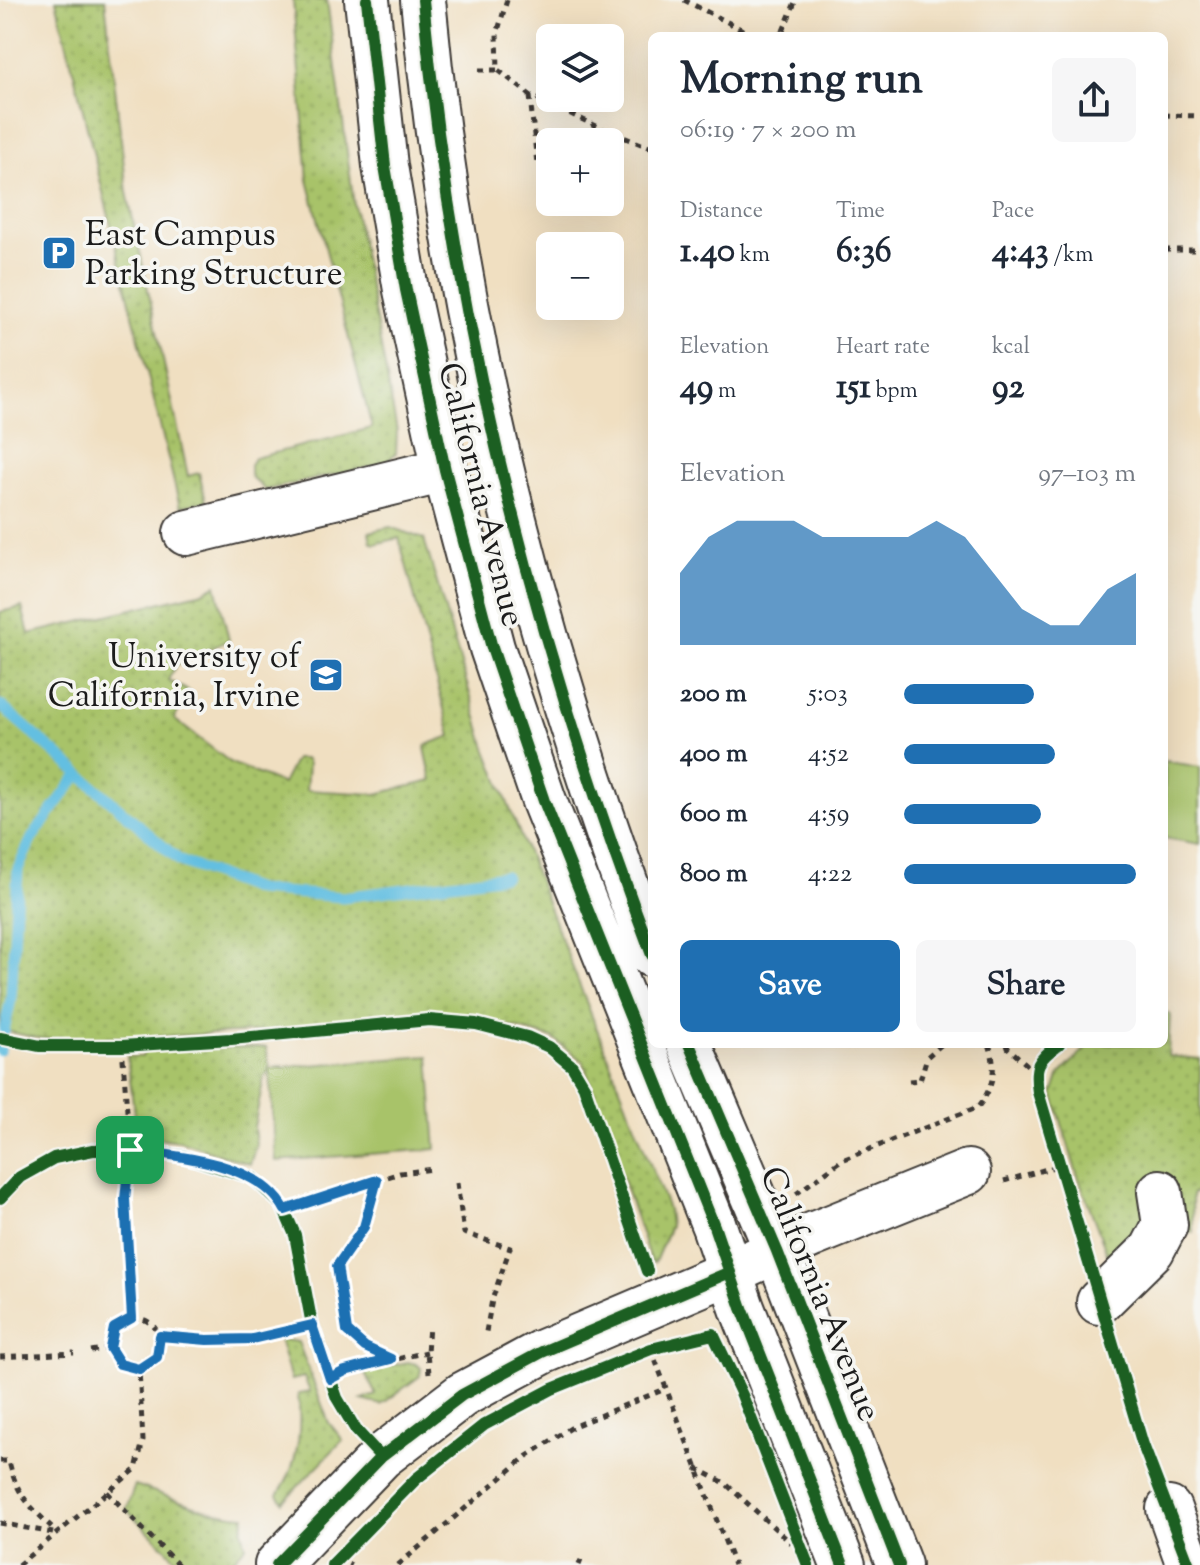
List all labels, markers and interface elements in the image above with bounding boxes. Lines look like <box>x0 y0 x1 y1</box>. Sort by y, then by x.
map controls <box>536 24 624 320</box>
button: layers <box>536 24 624 112</box>
text: Morning run <box>680 50 923 113</box>
button: share <box>1052 58 1136 142</box>
text: 06:19 · 7 × 200 m <box>680 112 857 149</box>
button: + <box>536 128 624 216</box>
text: Distance <box>680 196 763 228</box>
text: Time <box>836 196 885 228</box>
text: Pace <box>992 196 1034 228</box>
place label: East Campus Parking Structure <box>85 212 342 300</box>
text: 1.40 <box>680 228 735 277</box>
text: 6:36 <box>836 228 892 277</box>
text: 4:43 <box>992 228 1049 277</box>
button: − <box>536 232 624 320</box>
parking icon: East Campus Parking Structure <box>40 234 78 272</box>
text: km <box>735 240 770 272</box>
text: /km <box>1049 240 1093 272</box>
text: Elevation <box>680 332 769 364</box>
text: Heart rate <box>836 332 930 364</box>
text: kcal <box>992 332 1030 364</box>
street label: California Avenue <box>423 358 536 632</box>
text: 49 <box>680 364 713 413</box>
text: 151 <box>836 364 871 413</box>
text: 92 <box>992 364 1024 413</box>
text: m <box>713 376 736 408</box>
text: bpm <box>871 376 918 408</box>
text: Elevation <box>680 456 785 493</box>
text: 97–103 m <box>1038 456 1136 493</box>
place label: University of California, Irvine <box>48 634 301 722</box>
school or university icon: University of California, Irvine <box>307 656 345 694</box>
text: 200 m <box>680 676 747 713</box>
text: 5:03 <box>808 676 848 713</box>
text: 400 m <box>680 736 747 773</box>
text: 4:52 <box>808 736 849 773</box>
text: 600 m <box>680 796 747 833</box>
text: 4:59 <box>808 796 849 833</box>
text: 800 m <box>680 856 748 893</box>
text: 4:22 <box>808 856 852 893</box>
button: Save <box>680 940 900 1032</box>
button: Share <box>916 940 1136 1032</box>
pin <box>96 1116 164 1184</box>
icon: arrive <box>108 1128 152 1172</box>
street label: California Avenue <box>745 1160 892 1429</box>

